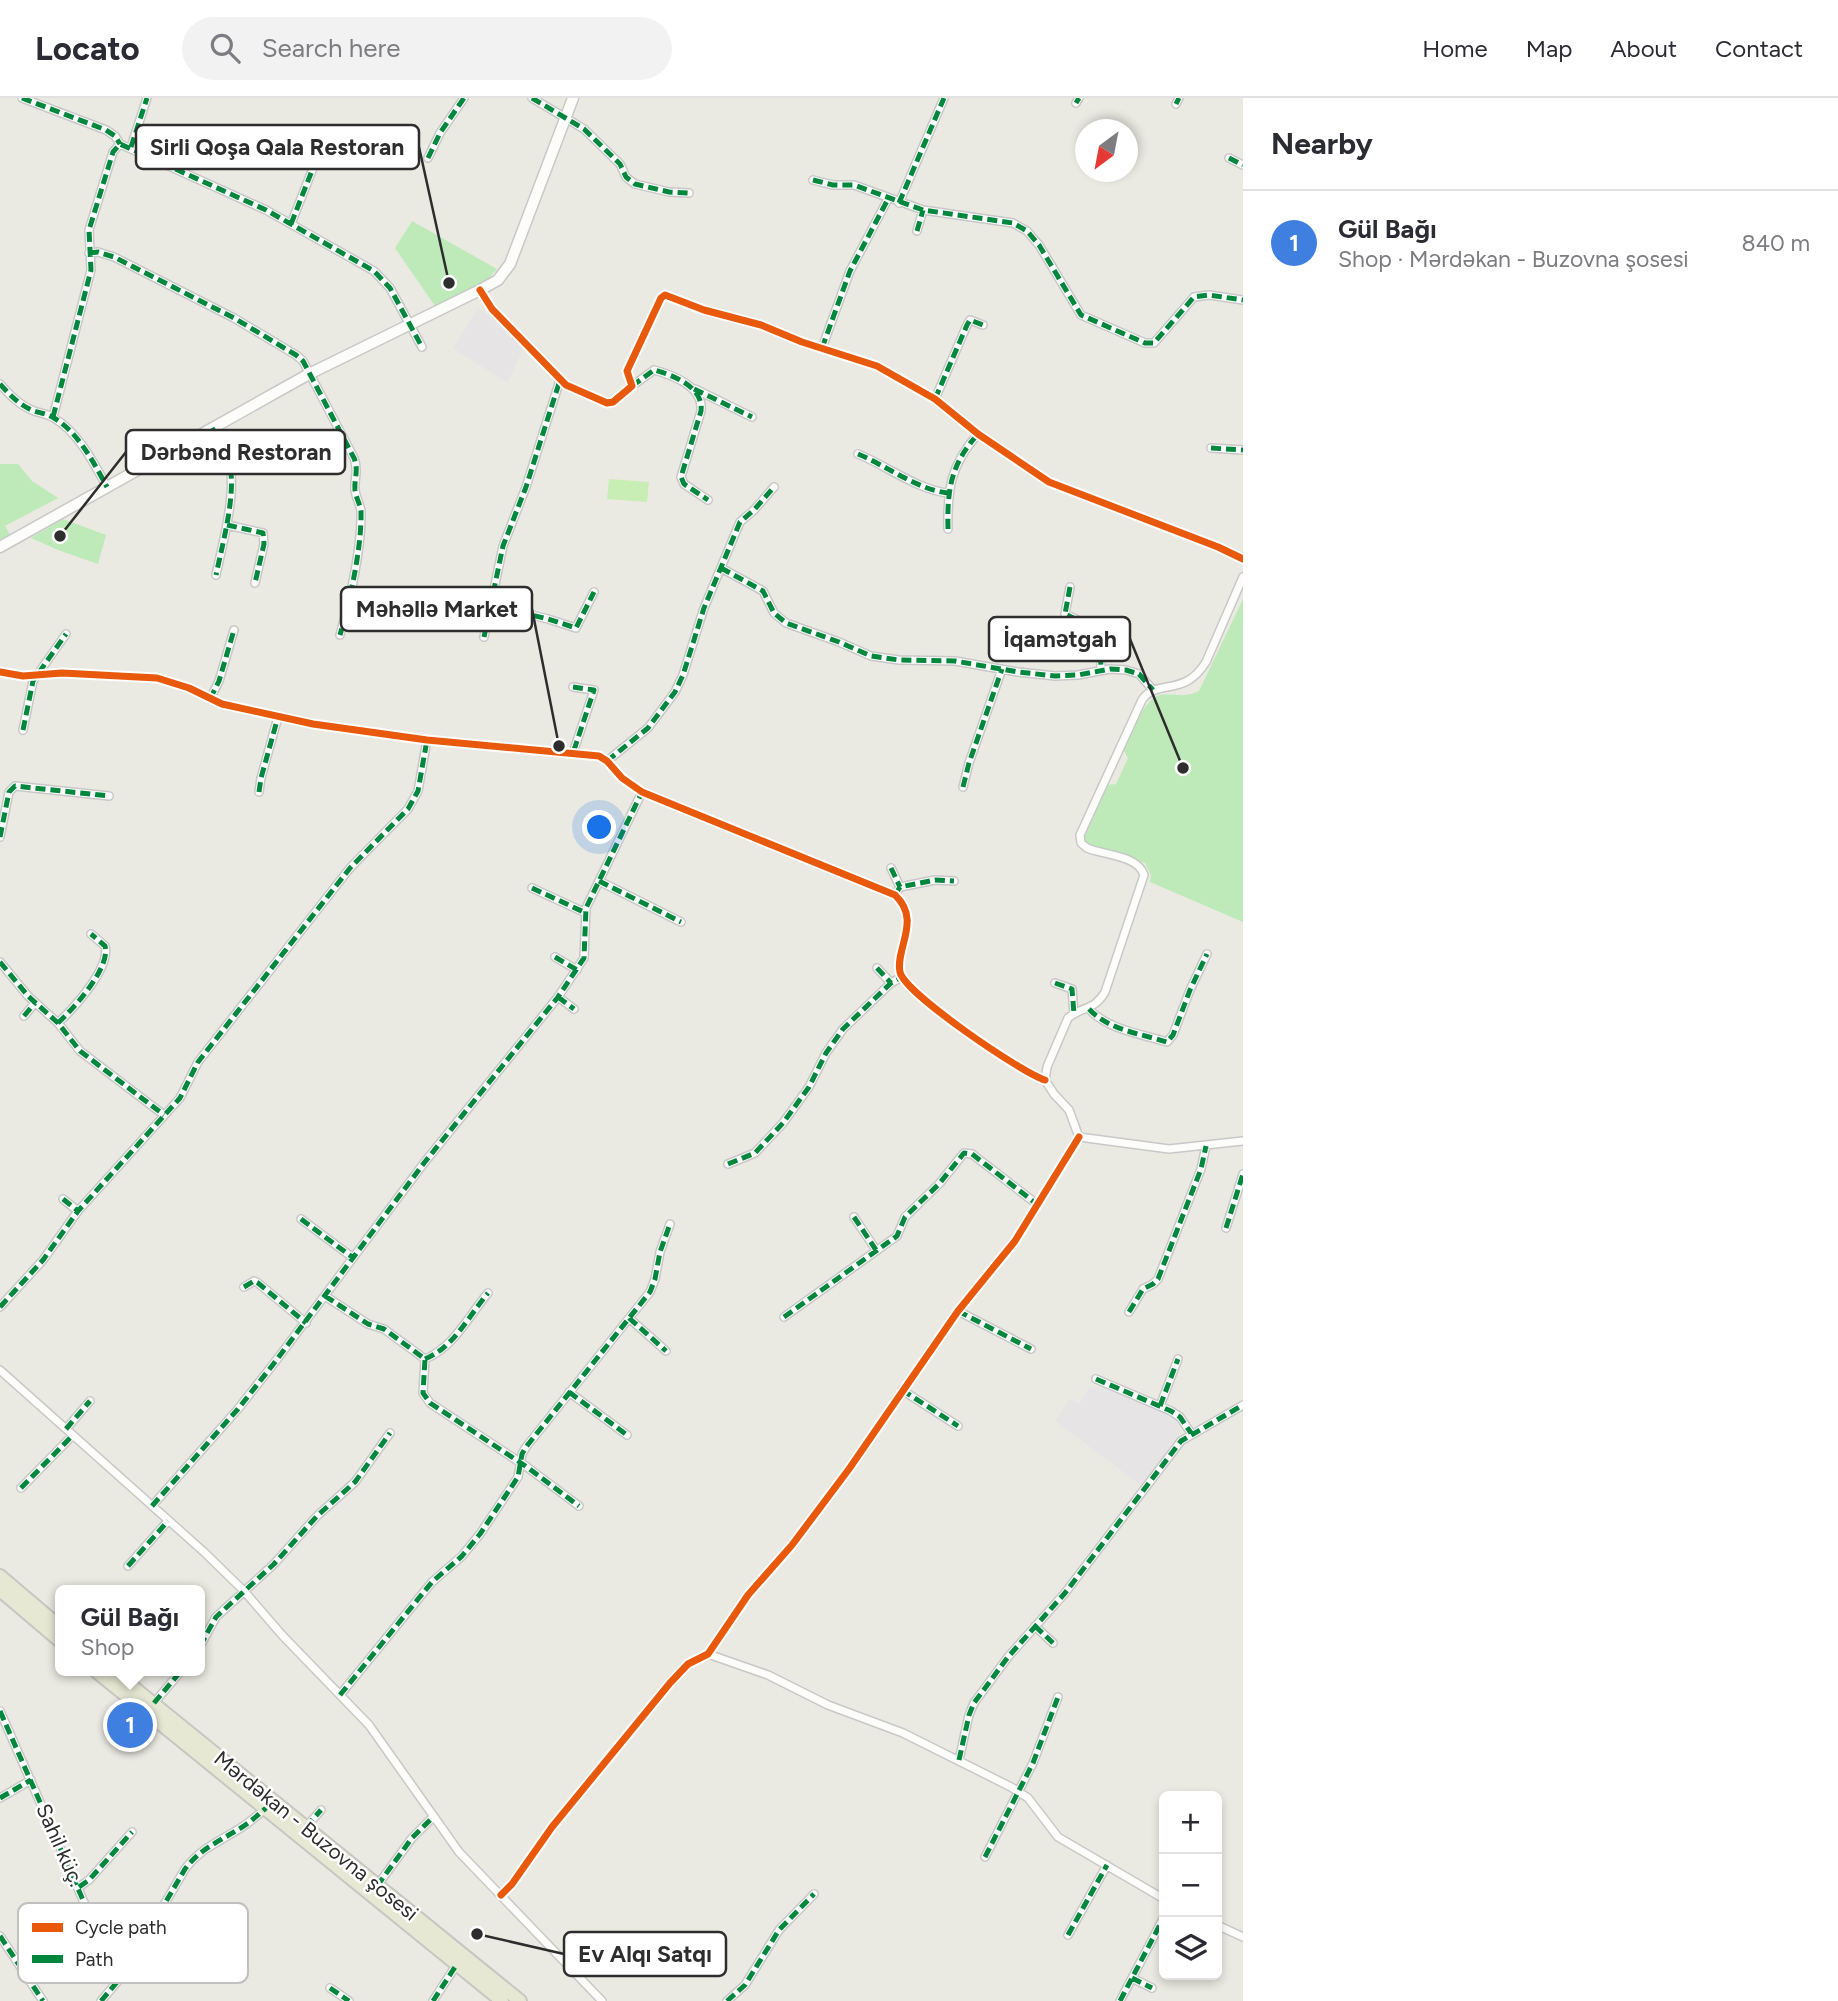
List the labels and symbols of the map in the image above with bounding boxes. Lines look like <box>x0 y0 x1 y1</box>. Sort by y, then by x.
north arrow <box>1075 119 1138 182</box>
callout: Sirli Qoşa Qala Restoran <box>136 125 419 169</box>
text: Sirli Qoşa Qala Restoran <box>150 133 404 161</box>
callout: Dərbənd Restoran <box>126 430 345 474</box>
text: Dərbənd Restoran <box>140 438 332 466</box>
callout: Məhəllə Market <box>341 587 532 631</box>
text: Məhəllə Market <box>356 595 518 623</box>
callout: İqamətgah <box>989 617 1130 661</box>
text: İqamətgah <box>1003 625 1117 653</box>
your location <box>582 810 616 844</box>
pin: 1 <box>107 1699 153 1751</box>
street label: Mərdəkan - Buzovna şosesi <box>209 1746 423 1926</box>
street label: Sahil küç. <box>31 1800 90 1890</box>
legend <box>18 1903 248 1983</box>
text: Cycle path <box>75 1916 167 1939</box>
callout: Ev Alqı Satqı <box>564 1932 726 1976</box>
text: Ev Alqı Satqı <box>578 1940 712 1968</box>
text: Path <box>75 1948 113 1971</box>

